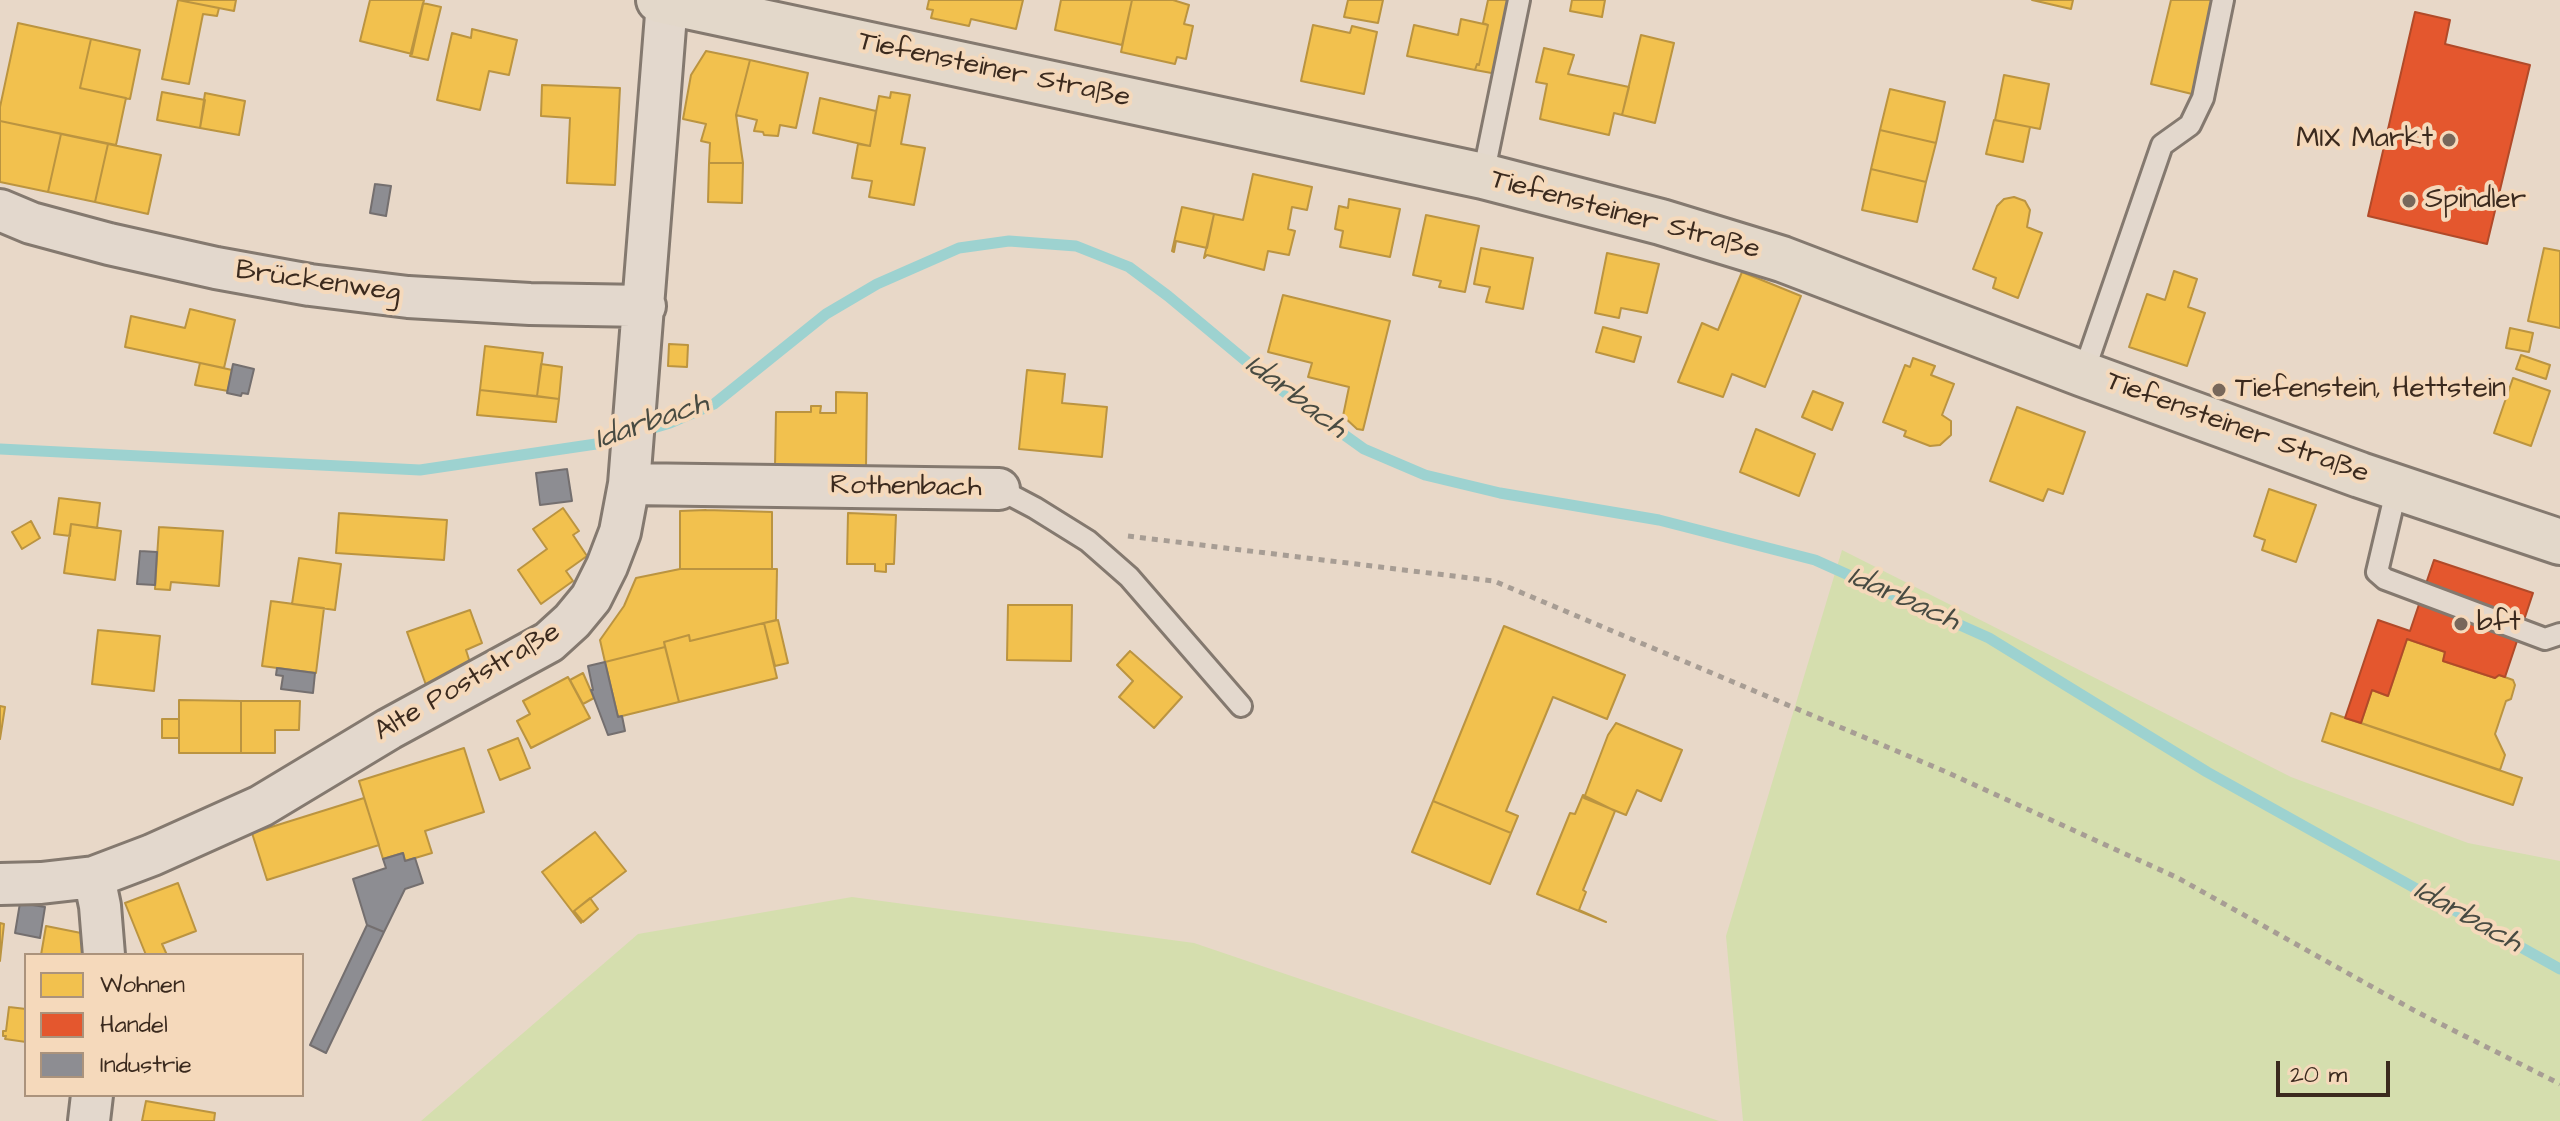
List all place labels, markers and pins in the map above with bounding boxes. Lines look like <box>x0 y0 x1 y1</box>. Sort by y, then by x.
place label: MIX Markt <box>2296 123 2433 157</box>
marker: MIX Markt <box>2440 131 2458 149</box>
place label: Spindler <box>2425 184 2526 218</box>
marker: Spindler <box>2400 192 2418 210</box>
place label: Tiefenstein, Hettstein <box>2235 373 2506 407</box>
marker: Tiefenstein, Hettstein <box>2210 381 2228 399</box>
place label: bft <box>2477 607 2521 641</box>
marker: bft <box>2452 615 2470 633</box>

